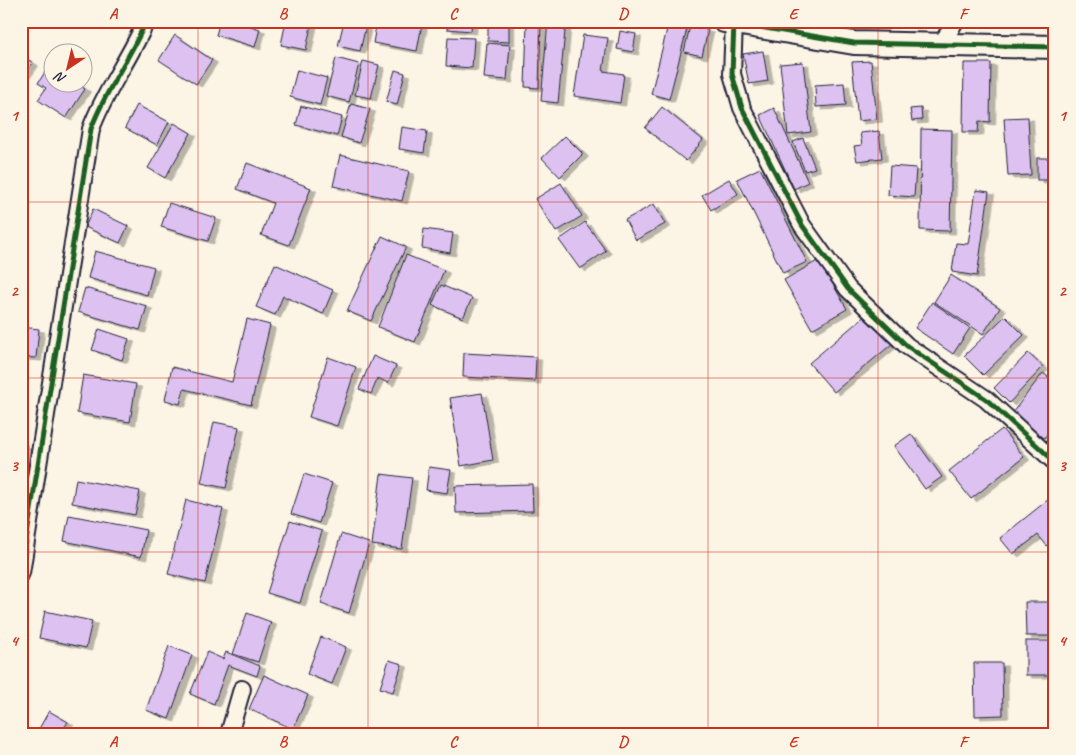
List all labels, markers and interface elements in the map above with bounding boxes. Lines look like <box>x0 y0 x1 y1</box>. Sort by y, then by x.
text: A <box>109 4 119 24</box>
text: B <box>279 4 289 24</box>
text: C <box>449 4 459 24</box>
text: D <box>618 4 629 24</box>
text: E <box>789 4 800 24</box>
text: F <box>959 4 970 24</box>
north arrow <box>42 42 92 92</box>
text: N <box>50 67 69 88</box>
text: 1 <box>10 106 19 126</box>
text: 1 <box>1058 106 1067 126</box>
text: 2 <box>10 281 19 301</box>
text: 2 <box>1058 281 1067 301</box>
text: 3 <box>10 456 19 476</box>
text: 3 <box>1058 456 1067 476</box>
text: 4 <box>10 631 19 651</box>
text: 4 <box>1058 631 1067 651</box>
text: A <box>109 732 119 752</box>
text: B <box>279 732 289 752</box>
text: C <box>449 732 459 752</box>
text: D <box>618 732 629 752</box>
text: E <box>789 732 800 752</box>
text: F <box>959 732 970 752</box>

